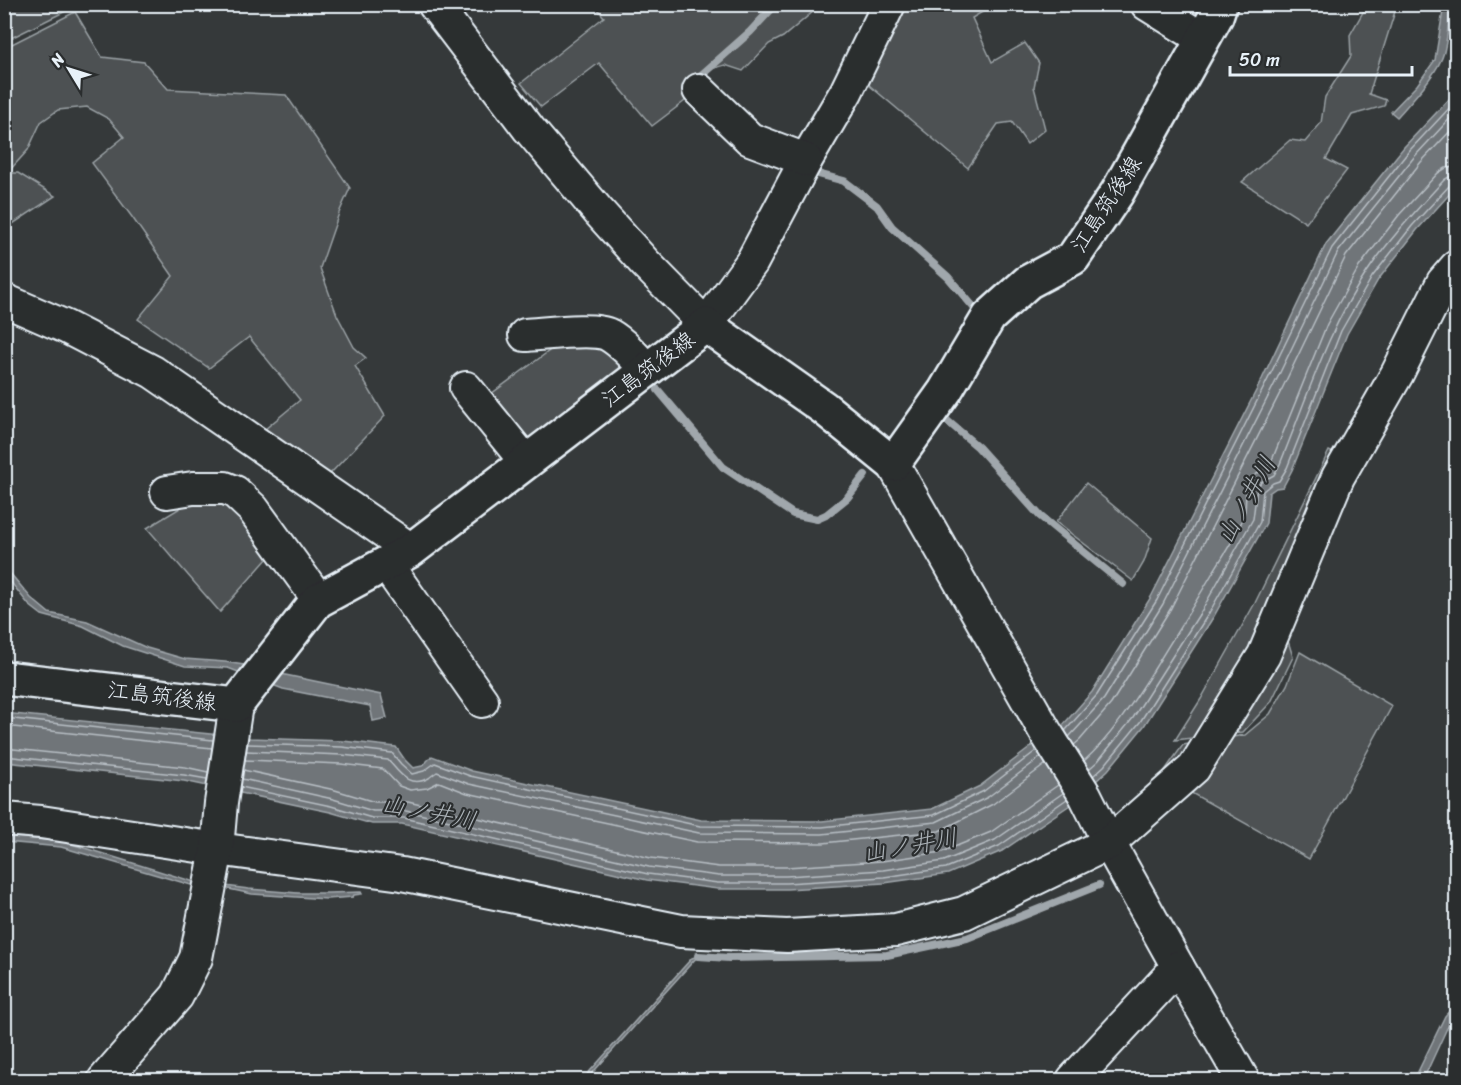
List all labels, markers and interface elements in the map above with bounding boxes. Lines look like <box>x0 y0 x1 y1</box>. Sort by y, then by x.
north arrow <box>39 39 99 99</box>
scale bar <box>1230 39 1412 77</box>
text: 50 m <box>1239 44 1280 76</box>
text: N <box>42 46 73 74</box>
street label: 江島筑後線 <box>1060 147 1152 261</box>
street label: 江島筑後線 <box>592 320 704 418</box>
water label: 山ノ井川 <box>1204 448 1288 552</box>
street label: 江島筑後線 <box>105 670 219 722</box>
water label: 山ノ井川 <box>378 782 480 842</box>
water label: 山ノ井川 <box>859 816 961 874</box>

